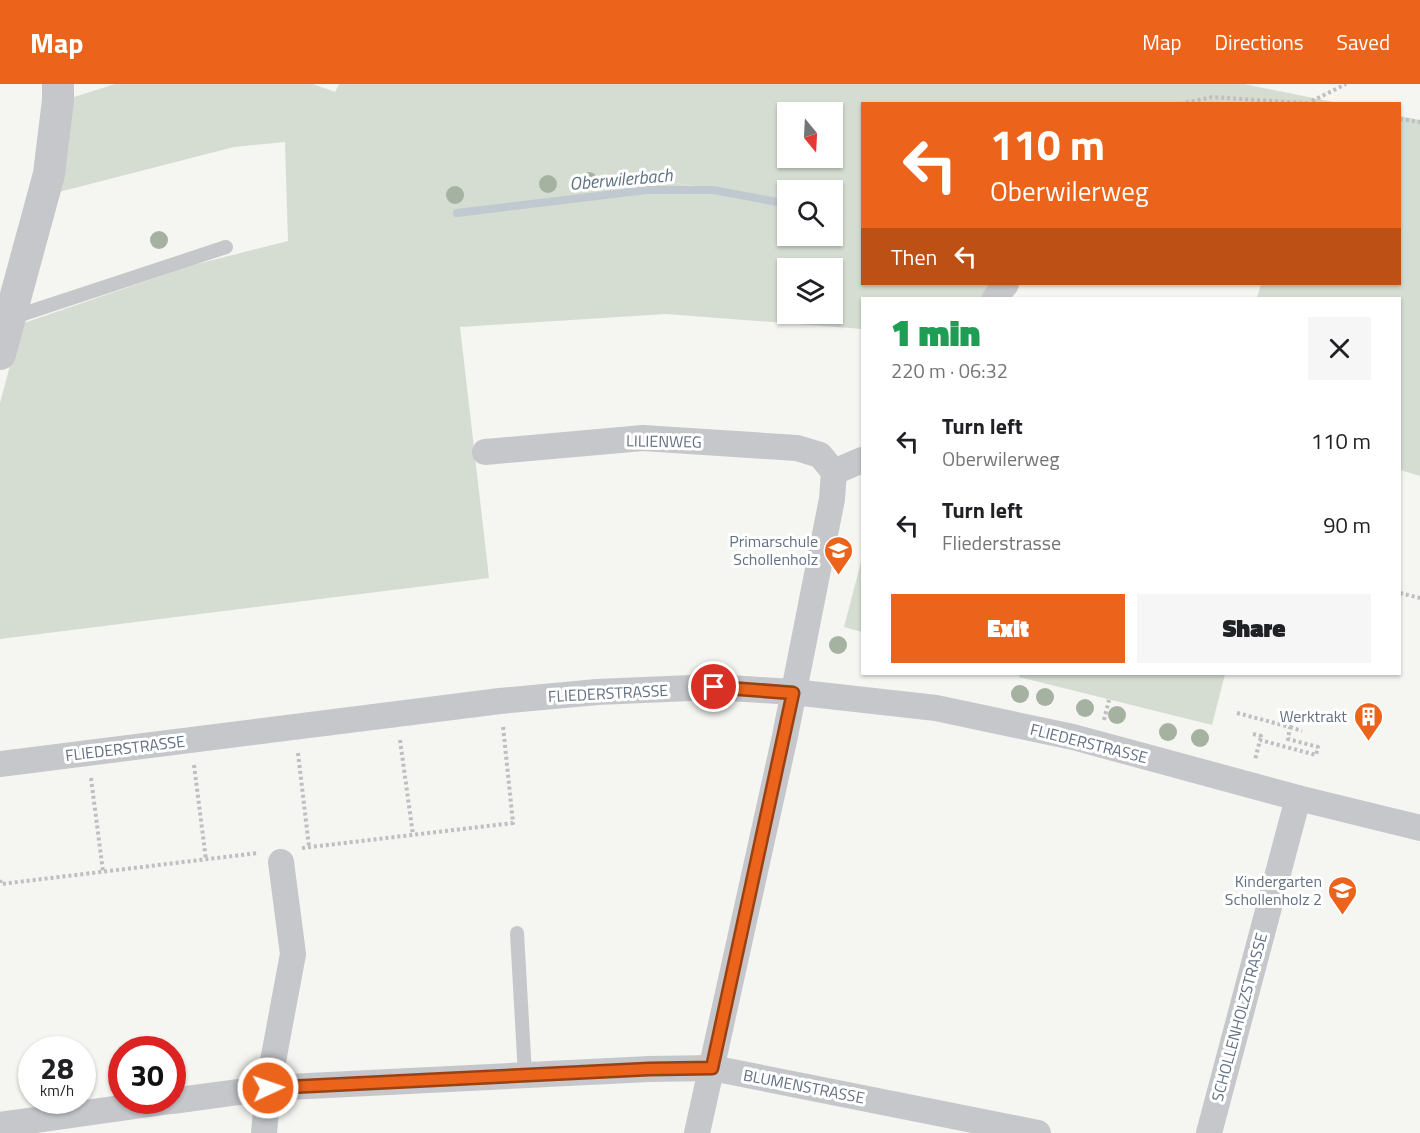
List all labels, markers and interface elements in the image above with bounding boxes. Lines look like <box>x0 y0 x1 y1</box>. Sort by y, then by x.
text: Map <box>30 21 84 64</box>
text: Map <box>1142 26 1182 58</box>
text: Directions <box>1215 26 1304 58</box>
text: Saved <box>1337 26 1390 58</box>
north arrow <box>777 102 843 168</box>
map controls <box>777 102 843 324</box>
text: 110 m <box>990 112 1105 176</box>
icon: left <box>891 126 969 204</box>
water label: Oberwilerbach <box>568 161 675 197</box>
text: Oberwilerweg <box>990 170 1149 211</box>
button: search <box>777 180 843 246</box>
text: Then <box>891 240 937 274</box>
icon: left <box>949 240 982 273</box>
button: layers <box>777 258 843 324</box>
text: 1 min <box>891 305 980 360</box>
button: close <box>1308 317 1371 380</box>
text: 220 m · 06:32 <box>891 355 1008 386</box>
text: Turn left <box>942 409 1023 443</box>
text: 110 m <box>1311 424 1371 458</box>
icon: left <box>891 425 924 458</box>
street label: LILIENWEG <box>626 428 702 454</box>
text: Oberwilerweg <box>942 443 1060 474</box>
text: Turn left <box>942 493 1023 527</box>
text: 90 m <box>1323 508 1371 542</box>
icon: left <box>891 509 924 542</box>
text: Fliederstrasse <box>942 527 1061 558</box>
place label: Primarschule Schollenholz <box>729 529 818 571</box>
school or university icon: Primarschule Schollenholz <box>823 534 855 576</box>
button: Exit <box>891 594 1125 663</box>
button: Share <box>1137 594 1371 663</box>
pin <box>688 661 739 712</box>
icon: arrive <box>697 670 730 703</box>
street label: FLIEDERSTRASSE <box>547 678 669 708</box>
building icon: Werktrakt <box>1352 700 1384 742</box>
place label: Werktrakt <box>1279 704 1347 728</box>
street label: FLIEDERSTRASSE <box>1028 717 1150 769</box>
street label: FLIEDERSTRASSE <box>64 729 186 767</box>
place label: Kindergarten Schollenholz 2 <box>1225 869 1322 911</box>
school or university icon: Kindergarten Schollenholz 2 <box>1327 874 1359 916</box>
street label: SCHOLLENHOLZSTRASSE <box>1205 930 1273 1104</box>
speed limit sign: 30 <box>108 1036 186 1114</box>
text: 28 <box>40 1045 74 1091</box>
position arrow <box>236 1056 300 1120</box>
street label: BLUMENSTRASSE <box>741 1062 867 1110</box>
text: km/h <box>40 1079 74 1102</box>

